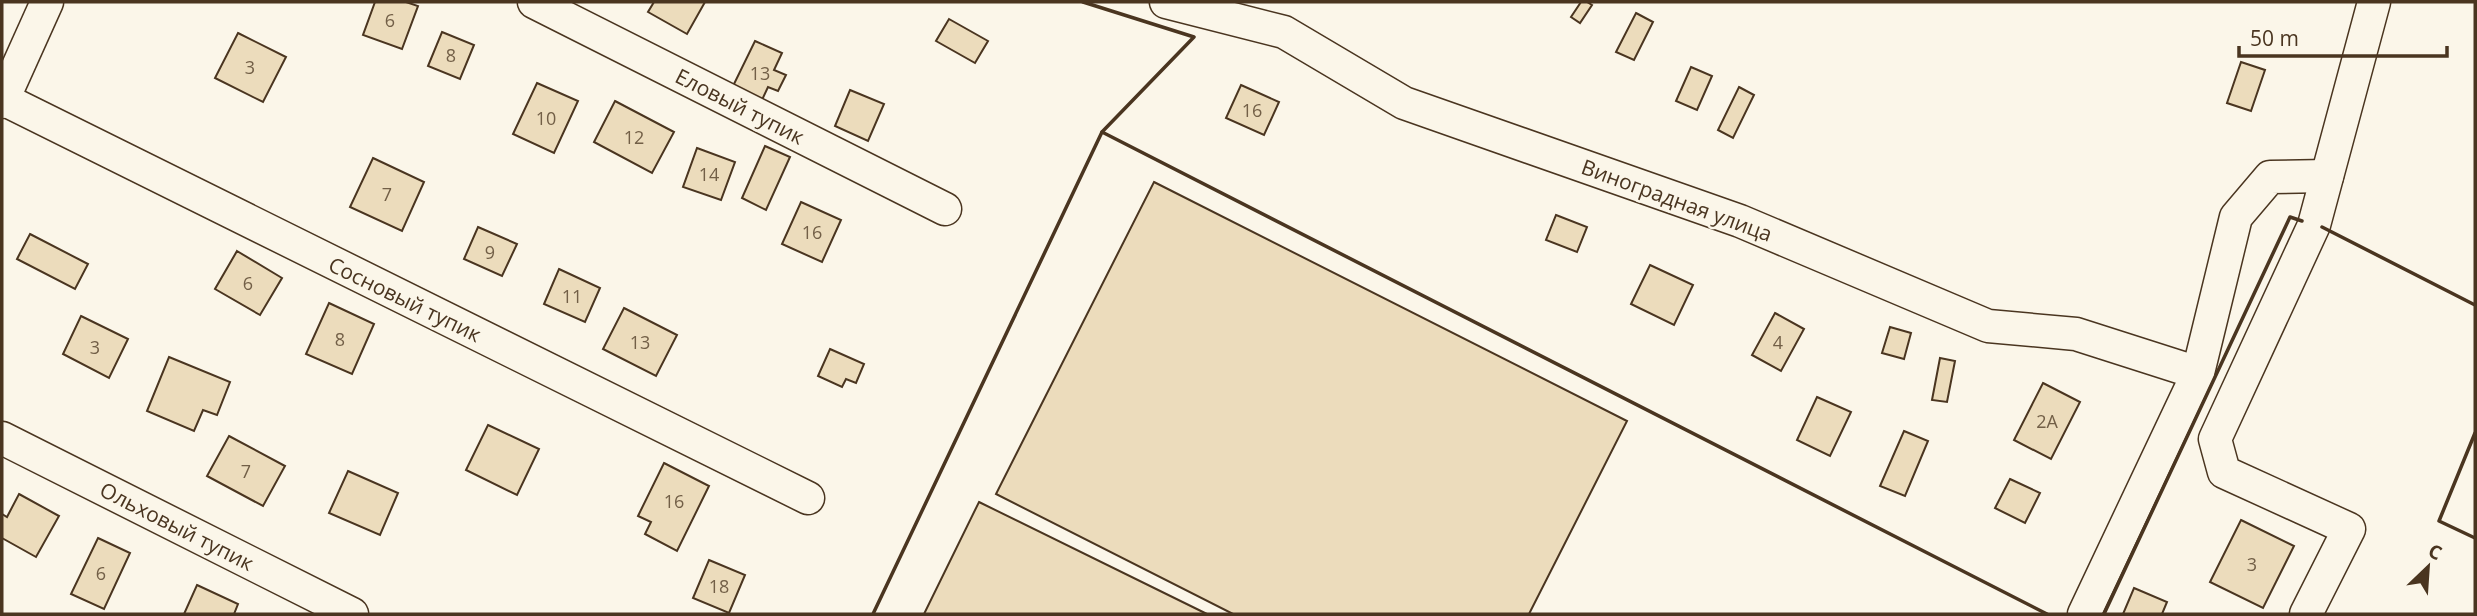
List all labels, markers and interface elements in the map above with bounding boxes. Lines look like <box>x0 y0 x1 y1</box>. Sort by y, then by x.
house number: 6 <box>385 8 395 32</box>
scale bar <box>2239 14 2447 58</box>
text: 50 m <box>2250 24 2299 52</box>
house number: 8 <box>446 43 456 67</box>
house number: 3 <box>245 55 255 79</box>
house number: 13 <box>750 61 770 85</box>
street label: Еловый тупик <box>671 62 809 151</box>
house number: 16 <box>1242 98 1262 122</box>
house number: 10 <box>536 106 556 130</box>
house number: 12 <box>624 125 644 149</box>
street label: Виноградная улица <box>1578 152 1776 248</box>
house number: 14 <box>699 162 719 186</box>
house number: 7 <box>382 182 392 206</box>
house number: 16 <box>802 220 822 244</box>
house number: 9 <box>485 240 495 264</box>
street label: Сосновый тупик <box>324 250 486 348</box>
house number: 6 <box>243 271 253 295</box>
house number: 11 <box>562 284 582 308</box>
house number: 8 <box>335 327 345 351</box>
house number: 13 <box>630 330 650 354</box>
house number: 4 <box>1773 330 1783 354</box>
house number: 3 <box>90 335 100 359</box>
house number: 2А <box>2036 409 2058 433</box>
house number: 7 <box>241 459 251 483</box>
street label: Ольховый тупик <box>95 475 259 577</box>
house number: 16 <box>664 489 684 513</box>
north arrow <box>2393 532 2463 602</box>
text: С <box>2424 537 2446 566</box>
house number: 3 <box>2247 552 2257 576</box>
house number: 6 <box>96 561 106 585</box>
house number: 18 <box>709 574 729 598</box>

